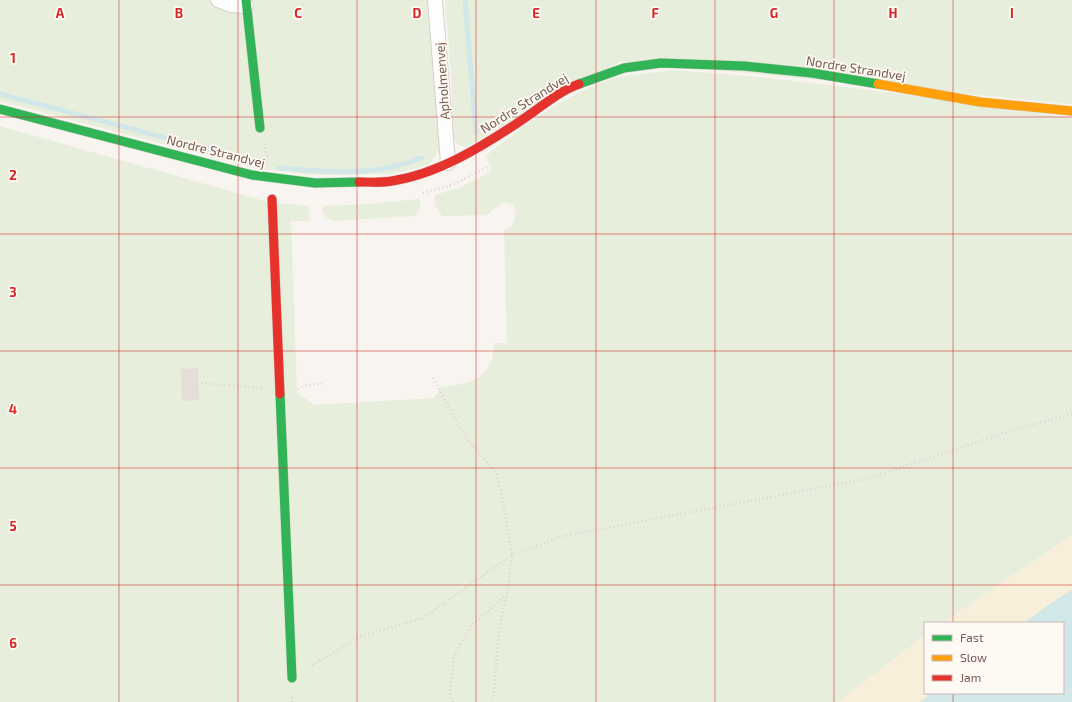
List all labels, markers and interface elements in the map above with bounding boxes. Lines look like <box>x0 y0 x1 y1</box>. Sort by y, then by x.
text: A <box>56 5 65 21</box>
text: B <box>175 5 183 21</box>
text: C <box>294 5 302 21</box>
text: D <box>413 5 422 21</box>
text: E <box>532 5 540 21</box>
text: F <box>651 5 659 21</box>
text: G <box>770 5 778 21</box>
text: H <box>889 5 898 21</box>
text: I <box>1010 5 1014 21</box>
street label: Apholmenvej <box>431 42 453 120</box>
text: 1 <box>10 50 16 66</box>
street label: Nordre Strandvej <box>805 52 907 84</box>
street label: Nordre Strandvej <box>477 70 571 136</box>
street label: Nordre Strandvej <box>165 131 267 171</box>
text: 2 <box>9 167 17 183</box>
text: 3 <box>9 284 17 300</box>
text: 4 <box>9 401 17 417</box>
text: 5 <box>9 518 17 534</box>
legend <box>924 622 1064 694</box>
text: Fast <box>960 630 984 644</box>
text: 6 <box>9 635 17 651</box>
text: Slow <box>960 650 987 664</box>
text: Jam <box>960 670 981 684</box>

